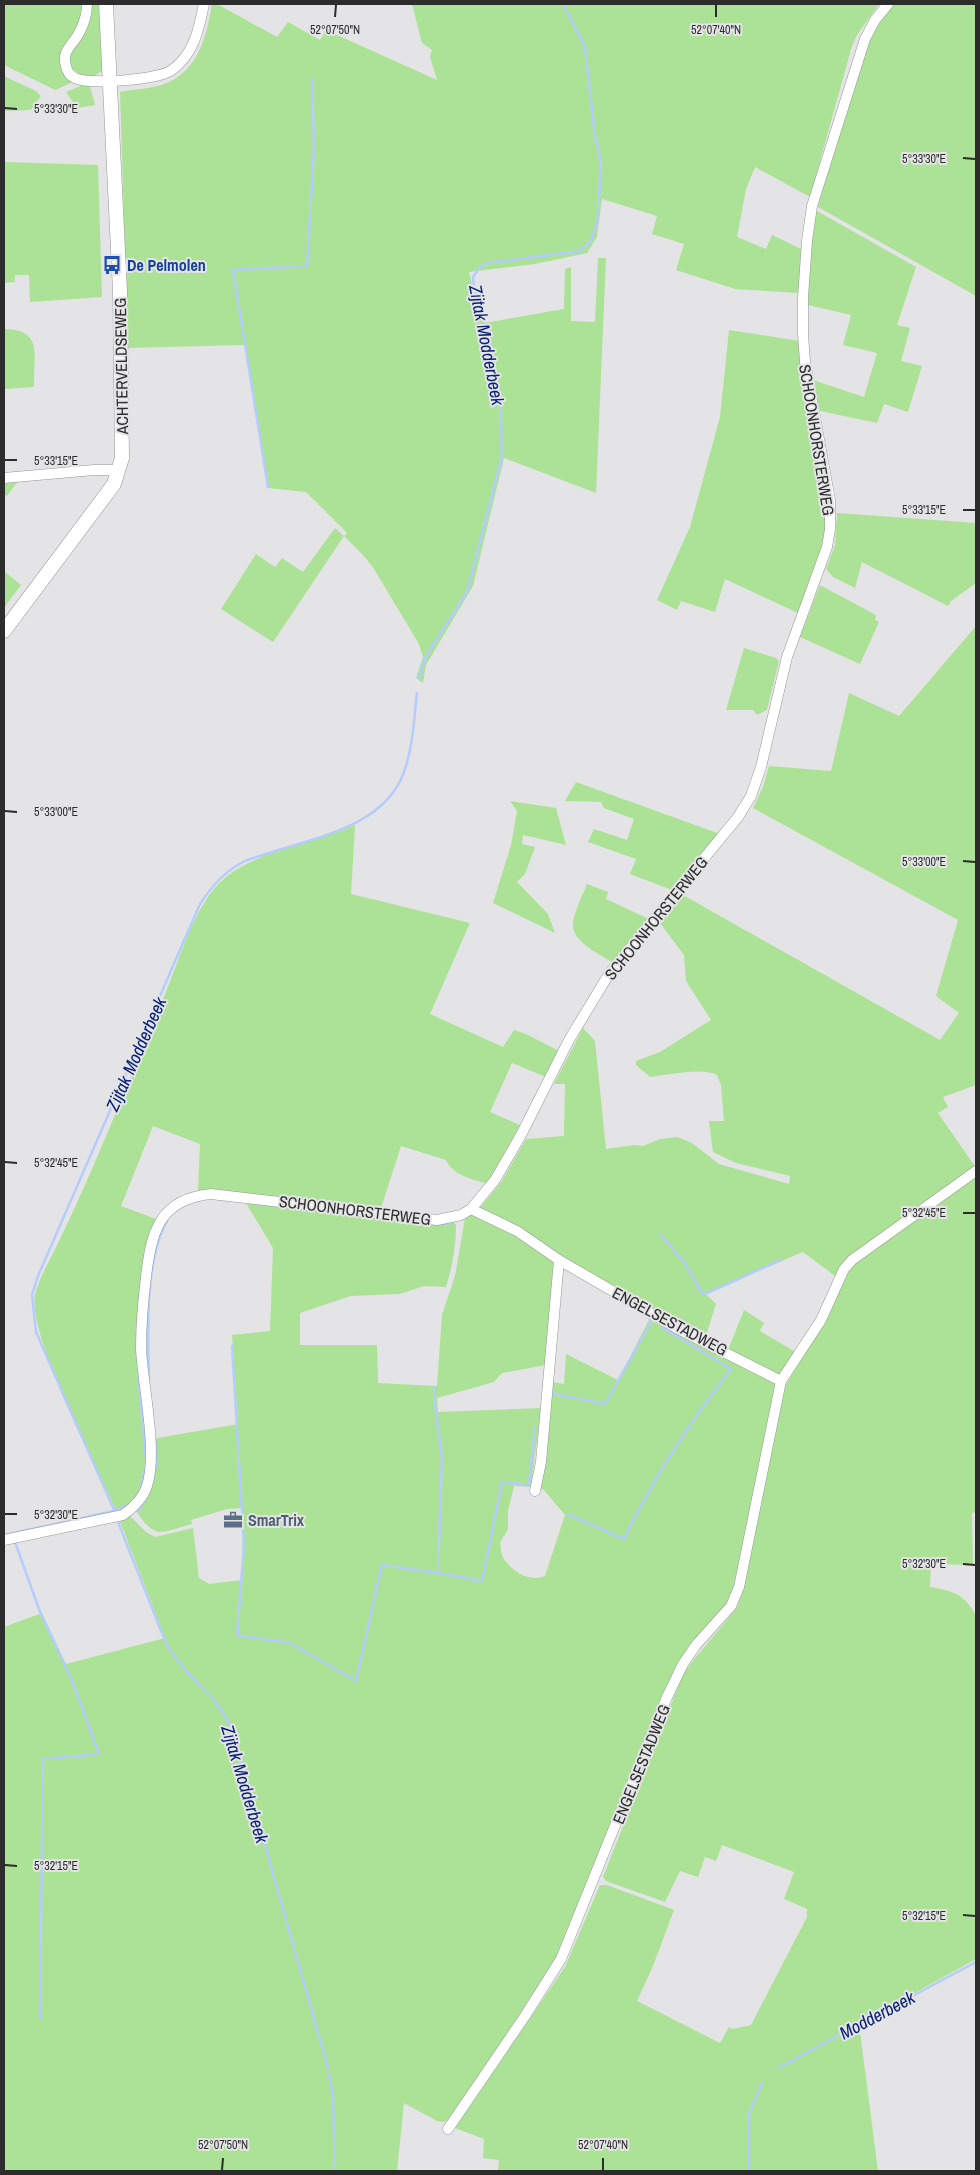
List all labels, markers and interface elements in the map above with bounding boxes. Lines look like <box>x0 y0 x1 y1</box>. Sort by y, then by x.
text: 52°07'50"N <box>310 22 360 38</box>
text: 52°07'40"N <box>691 22 741 38</box>
text: 5°33'30"E <box>34 101 78 117</box>
text: 5°33'30"E <box>902 151 946 167</box>
bus stop icon: De Pelmolen <box>101 254 123 276</box>
place label: De Pelmolen <box>127 254 206 276</box>
water label: Zijtak Modderbeek <box>463 282 511 408</box>
street label: ACHTERVELDSEWEG <box>109 297 133 436</box>
street label: SCHOONHORSTERWEG <box>794 363 840 517</box>
text: 5°33'15"E <box>34 453 78 469</box>
text: 5°33'15"E <box>902 502 946 518</box>
text: 5°33'00"E <box>34 804 78 820</box>
street label: SCHOONHORSTERWEG <box>599 852 713 984</box>
text: 5°33'00"E <box>902 854 946 870</box>
water label: Zijtak Modderbeek <box>99 993 173 1116</box>
text: 5°32'45"E <box>34 1155 78 1171</box>
street label: SCHOONHORSTERWEG <box>278 1190 432 1230</box>
text: 5°32'45"E <box>902 1205 946 1221</box>
street label: ENGELSESTADWEG <box>609 1281 731 1361</box>
text: 5°32'30"E <box>34 1507 78 1523</box>
office icon: SmarTrix <box>222 1509 244 1531</box>
place label: SmarTrix <box>248 1509 305 1531</box>
text: 5°32'30"E <box>902 1556 946 1572</box>
street label: ENGELSESTADWEG <box>607 1701 675 1827</box>
water label: Zijtak Modderbeek <box>215 1721 275 1847</box>
text: 5°32'15"E <box>34 1858 78 1874</box>
text: 5°32'15"E <box>902 1908 946 1924</box>
water label: Modderbeek <box>835 1984 920 2045</box>
text: 52°07'50"N <box>198 2137 248 2153</box>
text: 52°07'40"N <box>578 2137 628 2153</box>

